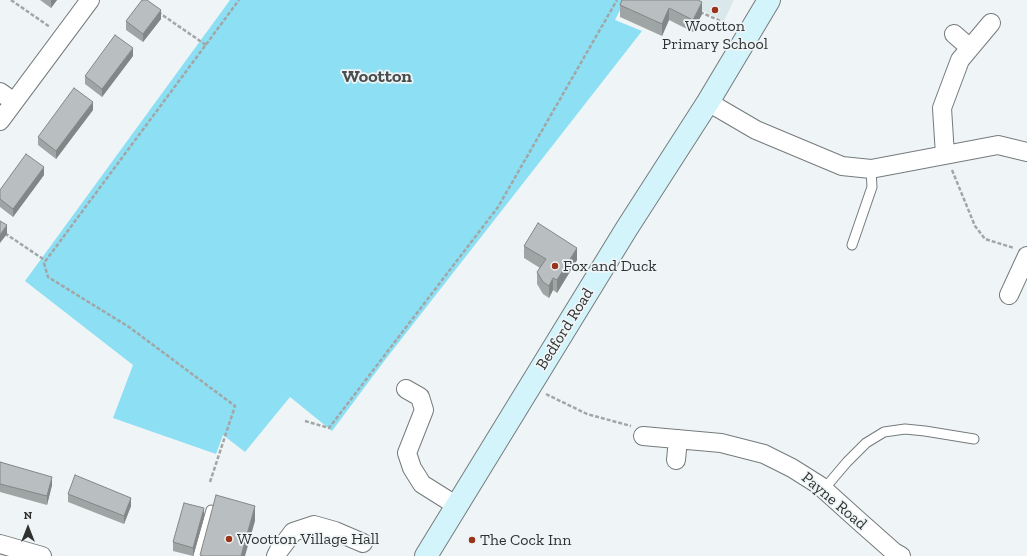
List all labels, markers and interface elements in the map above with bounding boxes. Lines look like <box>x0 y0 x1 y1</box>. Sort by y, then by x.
marker: Wootton Primary School <box>710 5 720 15</box>
place label: Wootton Primary School <box>662 16 768 54</box>
district label: Wootton <box>342 66 412 88</box>
place label: Fox and Duck <box>563 256 657 276</box>
marker: Fox and Duck <box>550 261 560 271</box>
street label: Bedford Road <box>532 285 598 373</box>
street label: Payne Road <box>797 468 871 534</box>
north arrow <box>8 508 48 548</box>
text: N <box>24 509 32 522</box>
place label: Wootton Village Hall <box>237 529 379 549</box>
place label: The Cock Inn <box>480 530 571 550</box>
marker: Wootton Village Hall <box>224 534 234 544</box>
marker: The Cock Inn <box>467 535 477 545</box>

